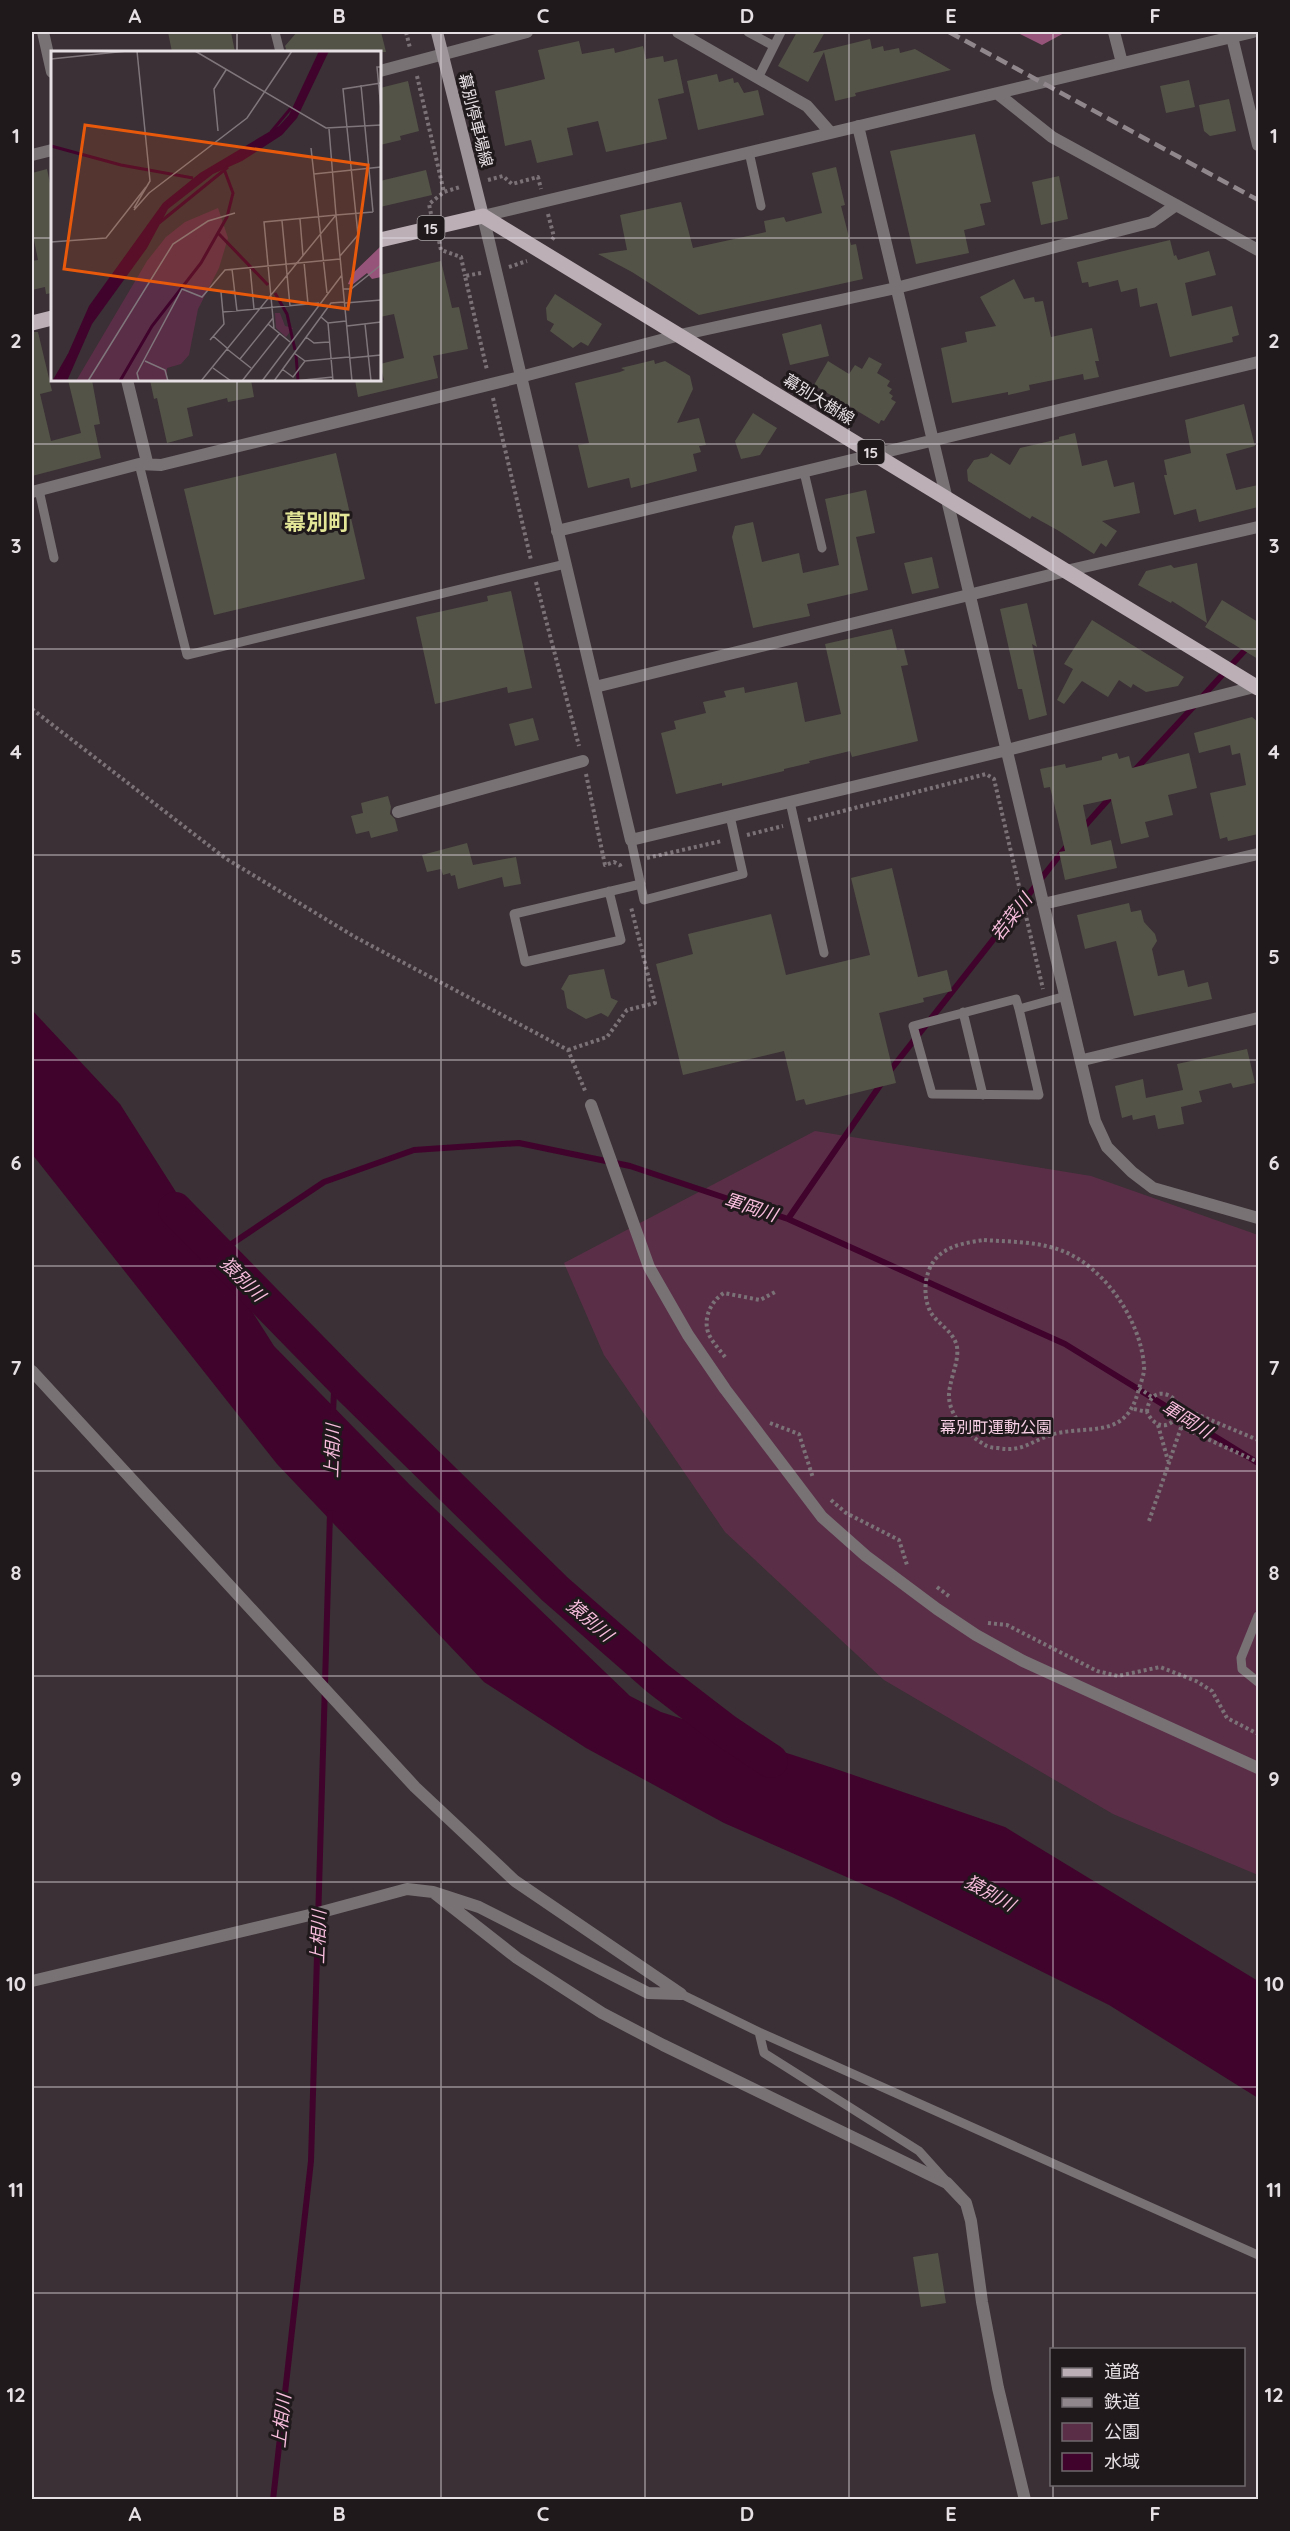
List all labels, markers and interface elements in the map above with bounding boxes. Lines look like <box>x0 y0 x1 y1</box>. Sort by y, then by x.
text: A <box>129 3 142 28</box>
text: B <box>332 3 346 28</box>
text: C <box>537 3 550 28</box>
text: D <box>740 3 754 28</box>
text: E <box>945 3 957 28</box>
text: F <box>1149 3 1161 28</box>
inset map <box>51 51 381 381</box>
street label: 幕別停車場線 <box>455 71 497 169</box>
text: 1 <box>12 123 20 148</box>
text: 1 <box>1270 123 1278 148</box>
road number: 15 <box>418 216 444 240</box>
text: 2 <box>10 328 22 353</box>
text: 2 <box>1268 328 1280 353</box>
street label: 幕別大樹線 <box>780 369 858 429</box>
road number: 15 <box>858 440 884 464</box>
district label: 幕別町 <box>284 508 350 536</box>
text: 3 <box>11 533 21 558</box>
text: 3 <box>1269 533 1279 558</box>
text: 4 <box>10 739 22 764</box>
text: 4 <box>1268 739 1280 764</box>
water label: 若菜川 <box>985 887 1038 945</box>
text: 5 <box>10 944 22 969</box>
text: 5 <box>1268 944 1280 969</box>
text: 6 <box>10 1150 22 1175</box>
text: 6 <box>1268 1150 1280 1175</box>
water label: 軍岡川 <box>722 1188 782 1227</box>
water label: 猿別川 <box>216 1252 272 1308</box>
text: 7 <box>11 1355 22 1380</box>
text: 7 <box>1269 1355 1280 1380</box>
water label: 軍岡川 <box>1158 1395 1218 1444</box>
park label: 幕別町運動公園 <box>940 1417 1052 1437</box>
water label: 上相川 <box>320 1422 345 1478</box>
text: 8 <box>11 1560 22 1585</box>
text: 8 <box>1269 1560 1280 1585</box>
water label: 猿別川 <box>562 1594 619 1648</box>
text: 9 <box>10 1766 22 1791</box>
text: 9 <box>1268 1766 1280 1791</box>
water label: 猿別川 <box>961 1870 1021 1917</box>
water label: 上相川 <box>306 1908 331 1964</box>
text: 10 <box>6 1971 26 1996</box>
text: 10 <box>1264 1971 1284 1996</box>
text: 11 <box>8 2177 24 2202</box>
text: 11 <box>1266 2177 1282 2202</box>
legend <box>1050 2348 1245 2486</box>
text: 道路 <box>1104 2360 1140 2383</box>
text: 12 <box>6 2382 26 2407</box>
text: 12 <box>1264 2382 1284 2407</box>
text: 鉄道 <box>1104 2390 1140 2413</box>
water label: 上相川 <box>267 2391 295 2449</box>
text: 公園 <box>1104 2420 1140 2443</box>
text: 水域 <box>1104 2450 1140 2473</box>
text: A <box>129 2501 142 2526</box>
text: B <box>332 2501 346 2526</box>
text: C <box>537 2501 550 2526</box>
text: D <box>740 2501 754 2526</box>
text: E <box>945 2501 957 2526</box>
text: F <box>1149 2501 1161 2526</box>

